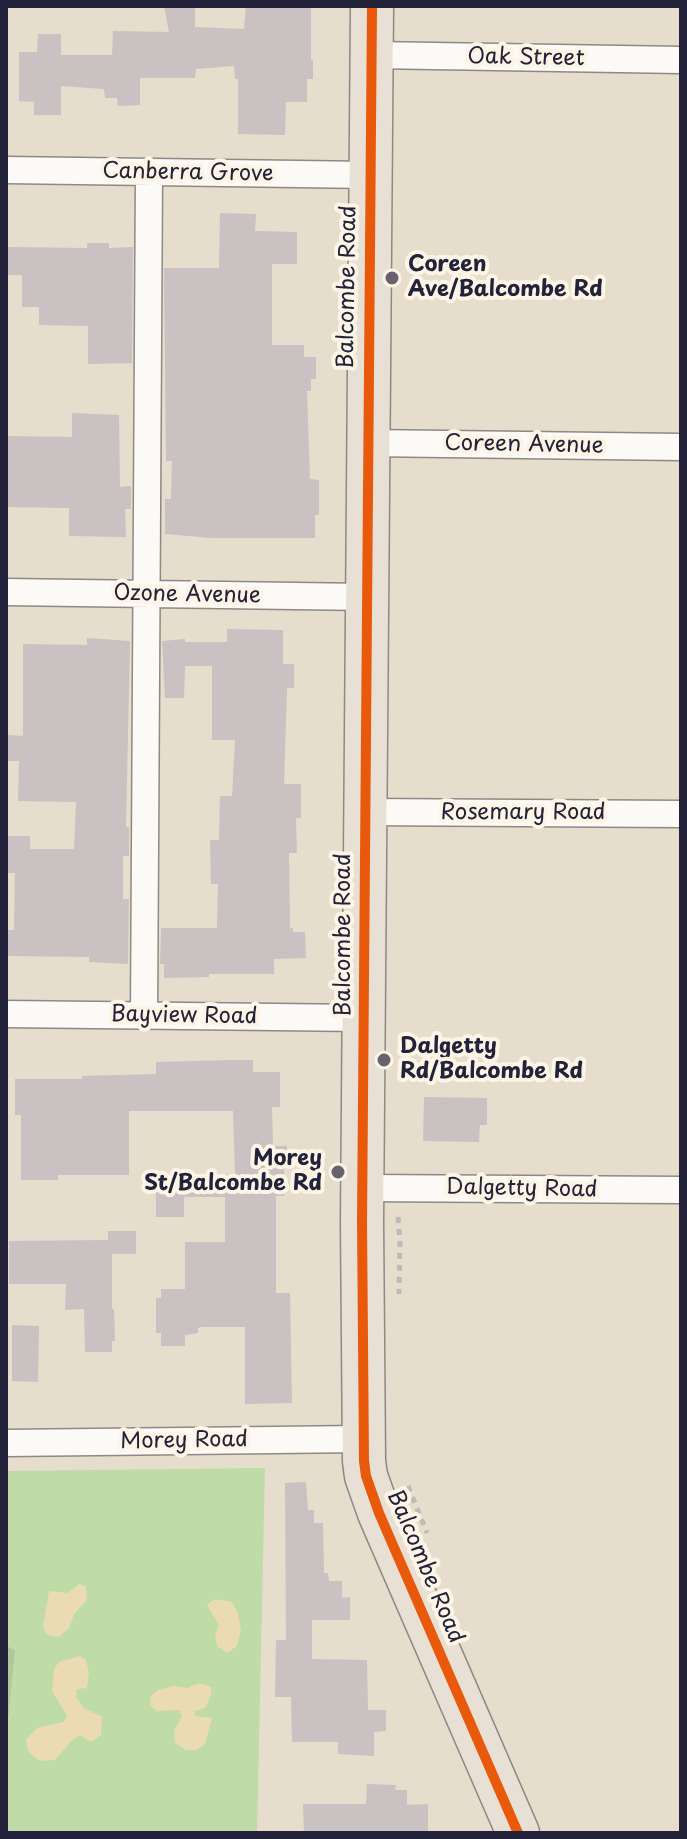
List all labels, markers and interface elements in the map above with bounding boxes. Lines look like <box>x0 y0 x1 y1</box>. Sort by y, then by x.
street label: Oak Street <box>467 44 585 72</box>
street label: Canberra Grove <box>102 158 274 188</box>
street label: Balcombe Road <box>333 205 363 369</box>
place label: Coreen Ave/Balcombe Rd <box>408 252 603 304</box>
marker: Coreen Ave/Balcombe Rd <box>383 269 401 287</box>
street label: Coreen Avenue <box>444 430 604 460</box>
street label: Ozone Avenue <box>113 581 261 609</box>
street label: Rosemary Road <box>440 800 606 826</box>
street label: Balcombe Road <box>331 853 357 1017</box>
street label: Bayview Road <box>110 1002 258 1030</box>
place label: Dalgetty Rd/Balcombe Rd <box>400 1034 583 1086</box>
marker: Dalgetty Rd/Balcombe Rd <box>375 1051 393 1069</box>
place label: Morey St/Balcombe Rd <box>144 1146 322 1198</box>
marker: Morey St/Balcombe Rd <box>329 1163 347 1181</box>
street label: Dalgetty Road <box>446 1174 598 1204</box>
street label: Morey Road <box>120 1427 248 1455</box>
street label: Balcombe Road <box>381 1487 469 1647</box>

